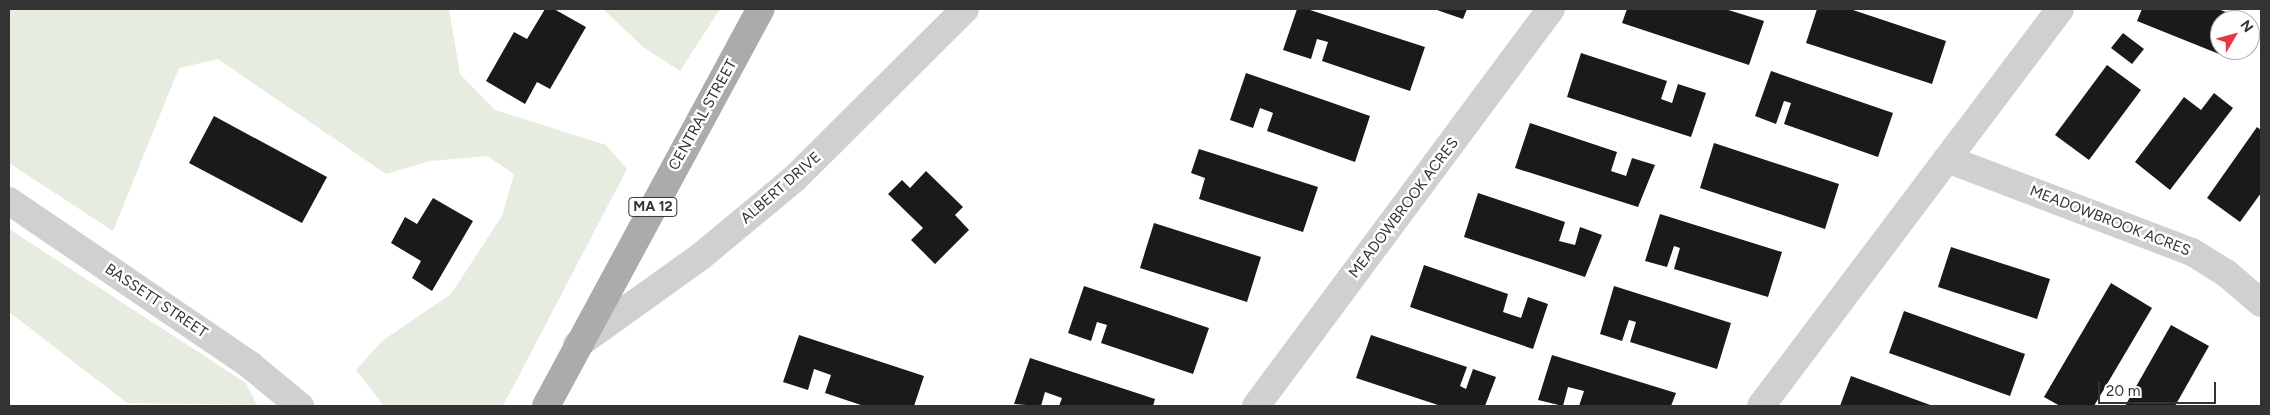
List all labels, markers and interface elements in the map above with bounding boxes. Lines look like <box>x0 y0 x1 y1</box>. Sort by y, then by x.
north arrow <box>2210 10 2260 60</box>
text: N <box>2237 17 2257 36</box>
street label: CENTRAL STREET <box>665 57 741 173</box>
street label: MEADOWBROOK ACRES <box>1345 134 1463 282</box>
street label: ALBERT DRIVE <box>737 148 825 228</box>
street label: MEADOWBROOK ACRES <box>2027 182 2193 260</box>
road number: MA 12 <box>628 196 678 218</box>
street label: BASSETT STREET <box>101 260 211 342</box>
scale bar <box>2100 372 2218 404</box>
text: 20 m <box>2106 382 2140 400</box>

